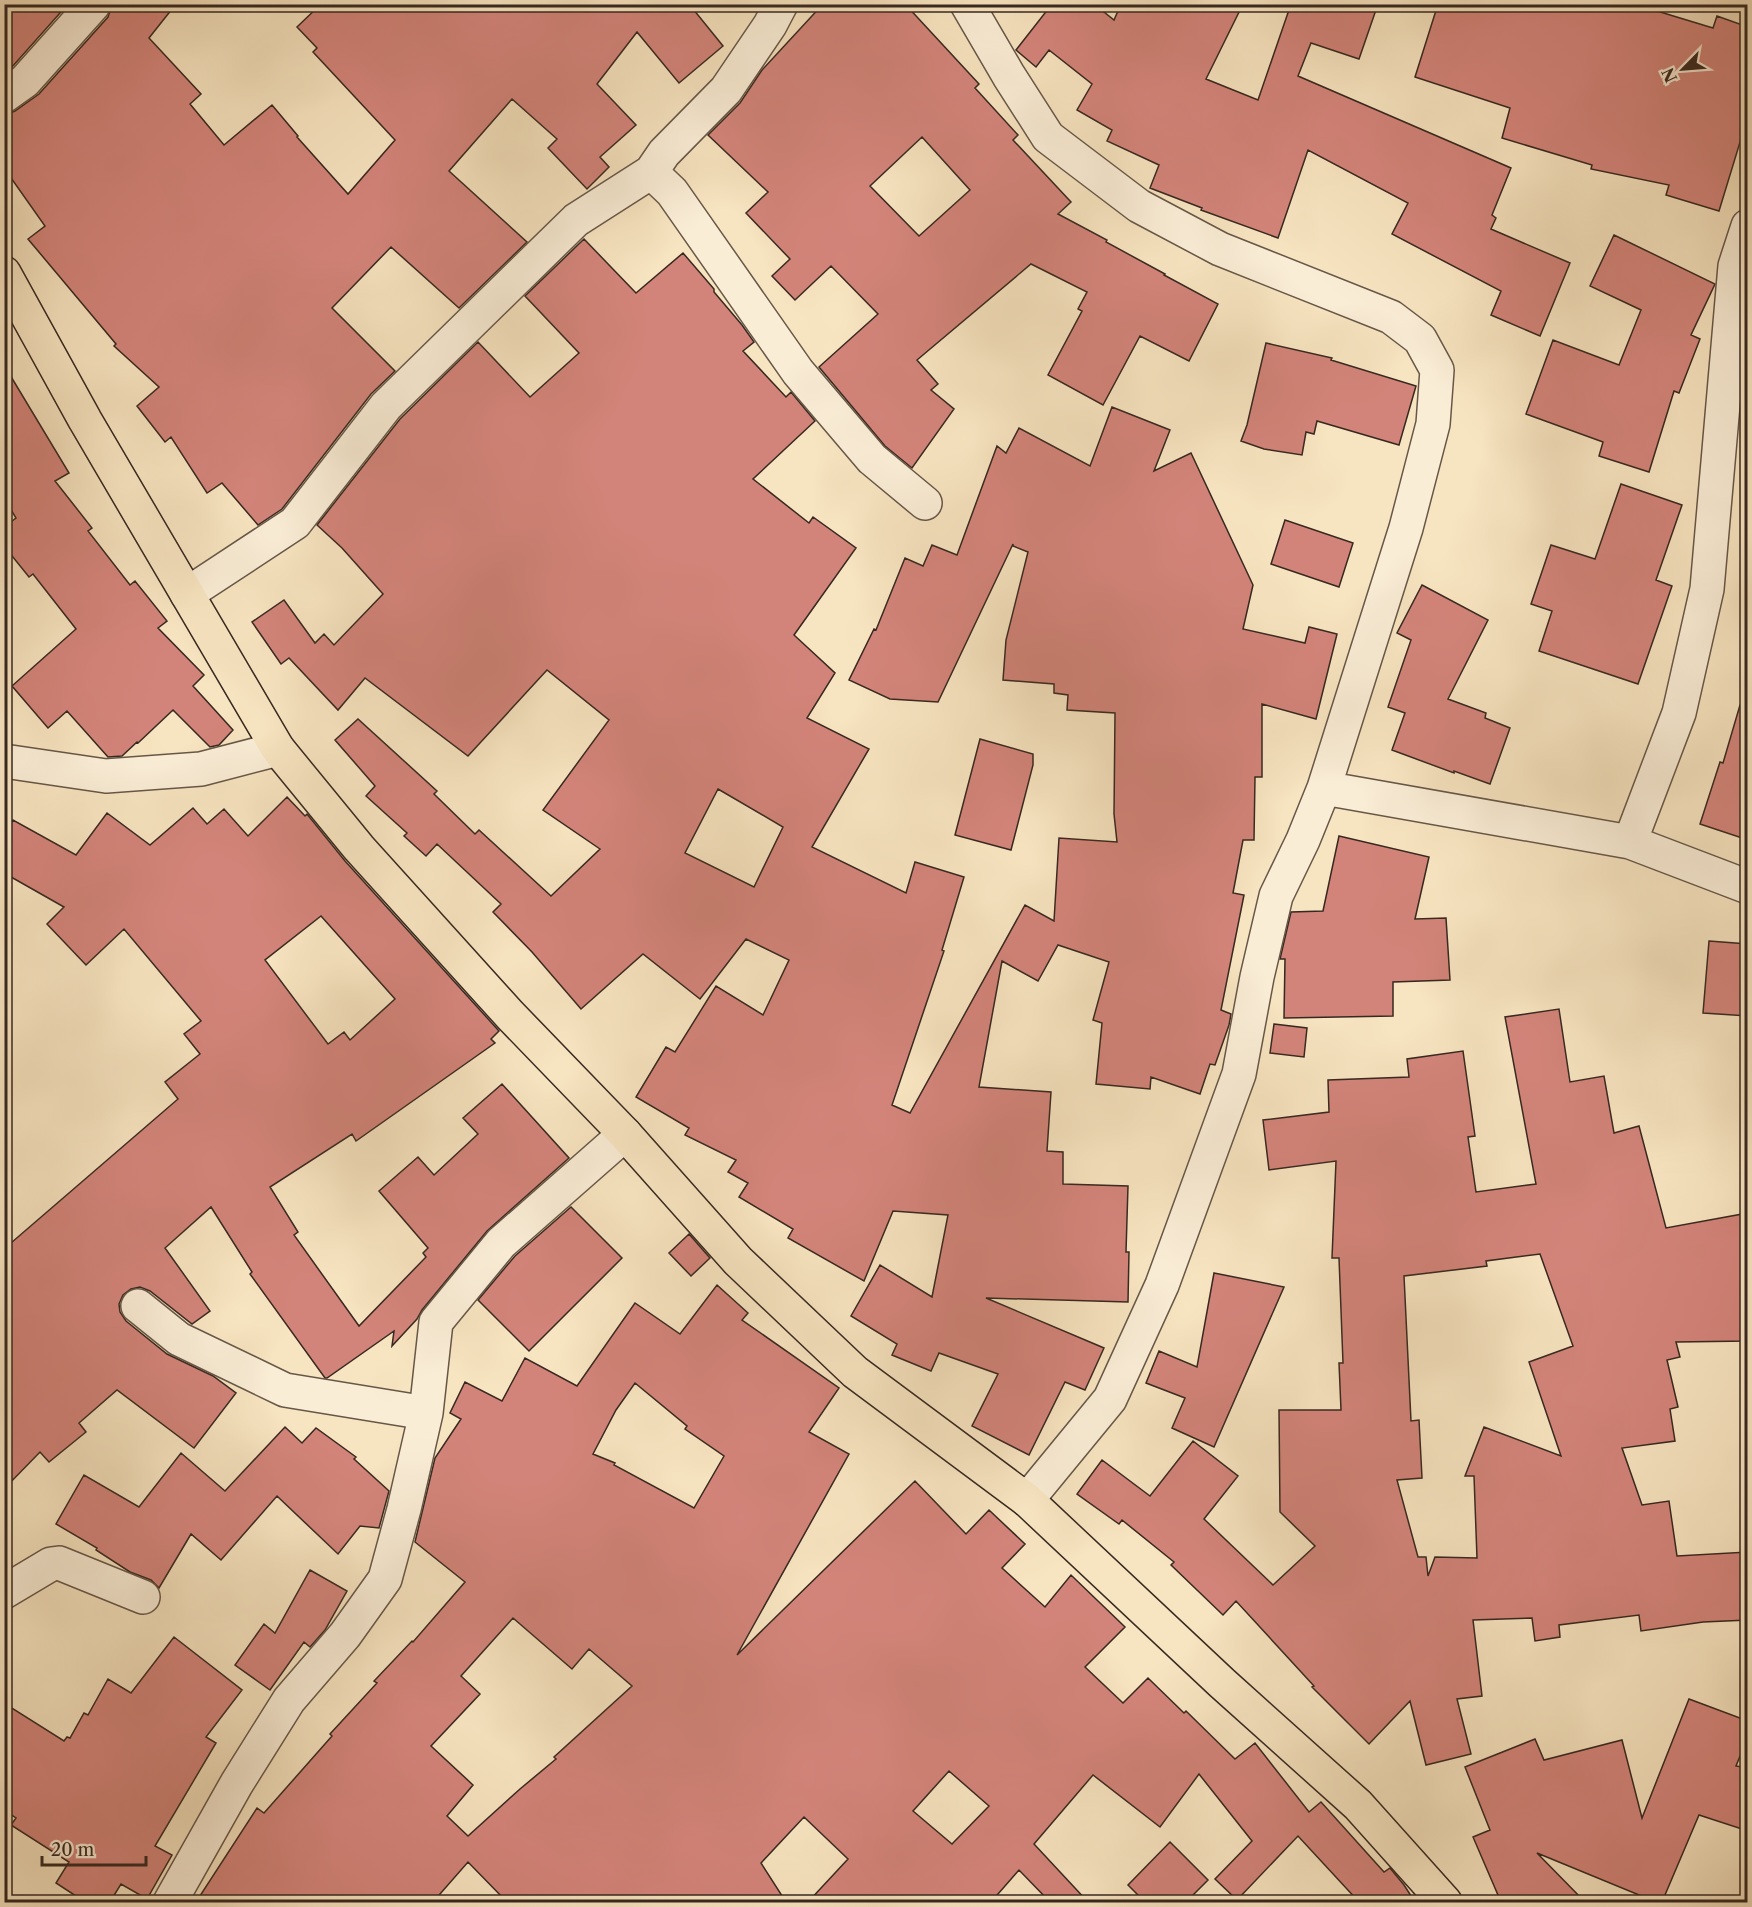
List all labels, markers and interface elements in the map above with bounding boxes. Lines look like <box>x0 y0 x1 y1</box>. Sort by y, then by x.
north arrow <box>1653 39 1713 99</box>
text: N <box>1657 65 1681 86</box>
scale bar <box>42 1829 146 1867</box>
text: 20 m <box>51 1839 95 1861</box>

